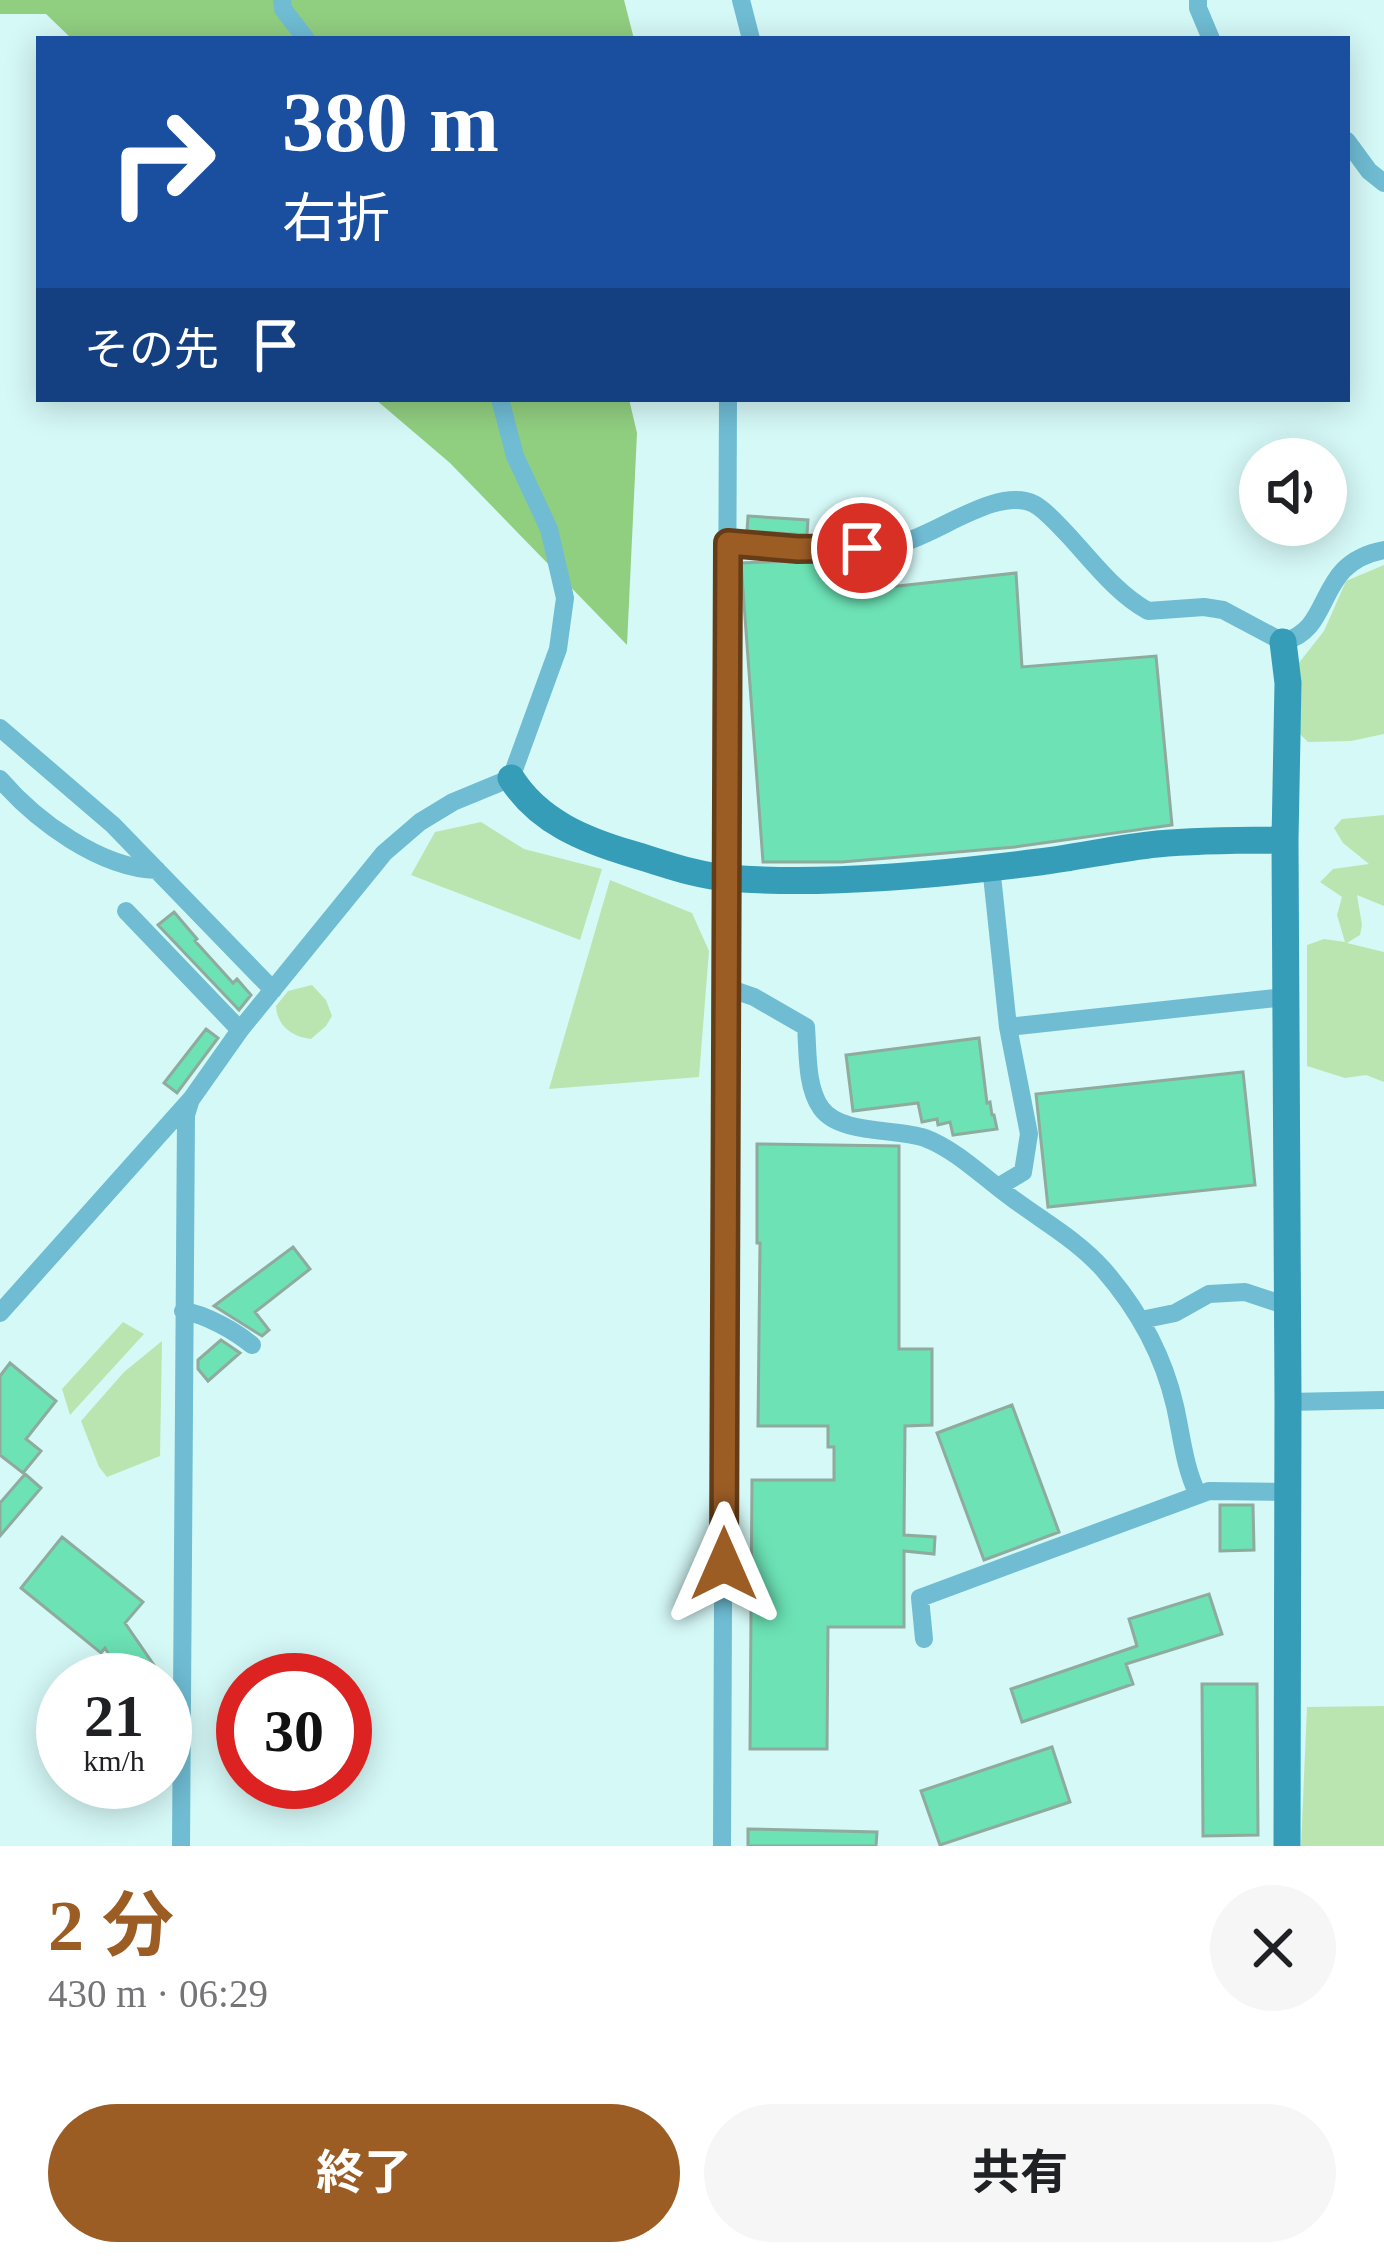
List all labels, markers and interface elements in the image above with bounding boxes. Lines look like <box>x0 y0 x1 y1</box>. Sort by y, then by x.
text: 380 m <box>282 76 499 169</box>
icon: right <box>84 84 240 240</box>
text: 右折 <box>282 189 390 249</box>
icon: arrive <box>243 312 309 378</box>
text: その先 <box>84 325 219 375</box>
map controls <box>1239 438 1347 546</box>
button: sound <box>1239 438 1347 546</box>
pin <box>811 497 913 599</box>
icon: arrive <box>829 515 895 581</box>
position arrow <box>661 1501 787 1627</box>
speed limit sign: 30 <box>216 1653 372 1809</box>
text: 21 <box>84 1683 144 1749</box>
text: km/h <box>83 1744 145 1777</box>
button: close <box>1210 1885 1336 2011</box>
text: 2 分 <box>48 1886 174 1966</box>
text: 430 m · 06:29 <box>48 1972 268 2015</box>
button: 終了 <box>48 2104 680 2242</box>
button: 共有 <box>704 2104 1336 2242</box>

